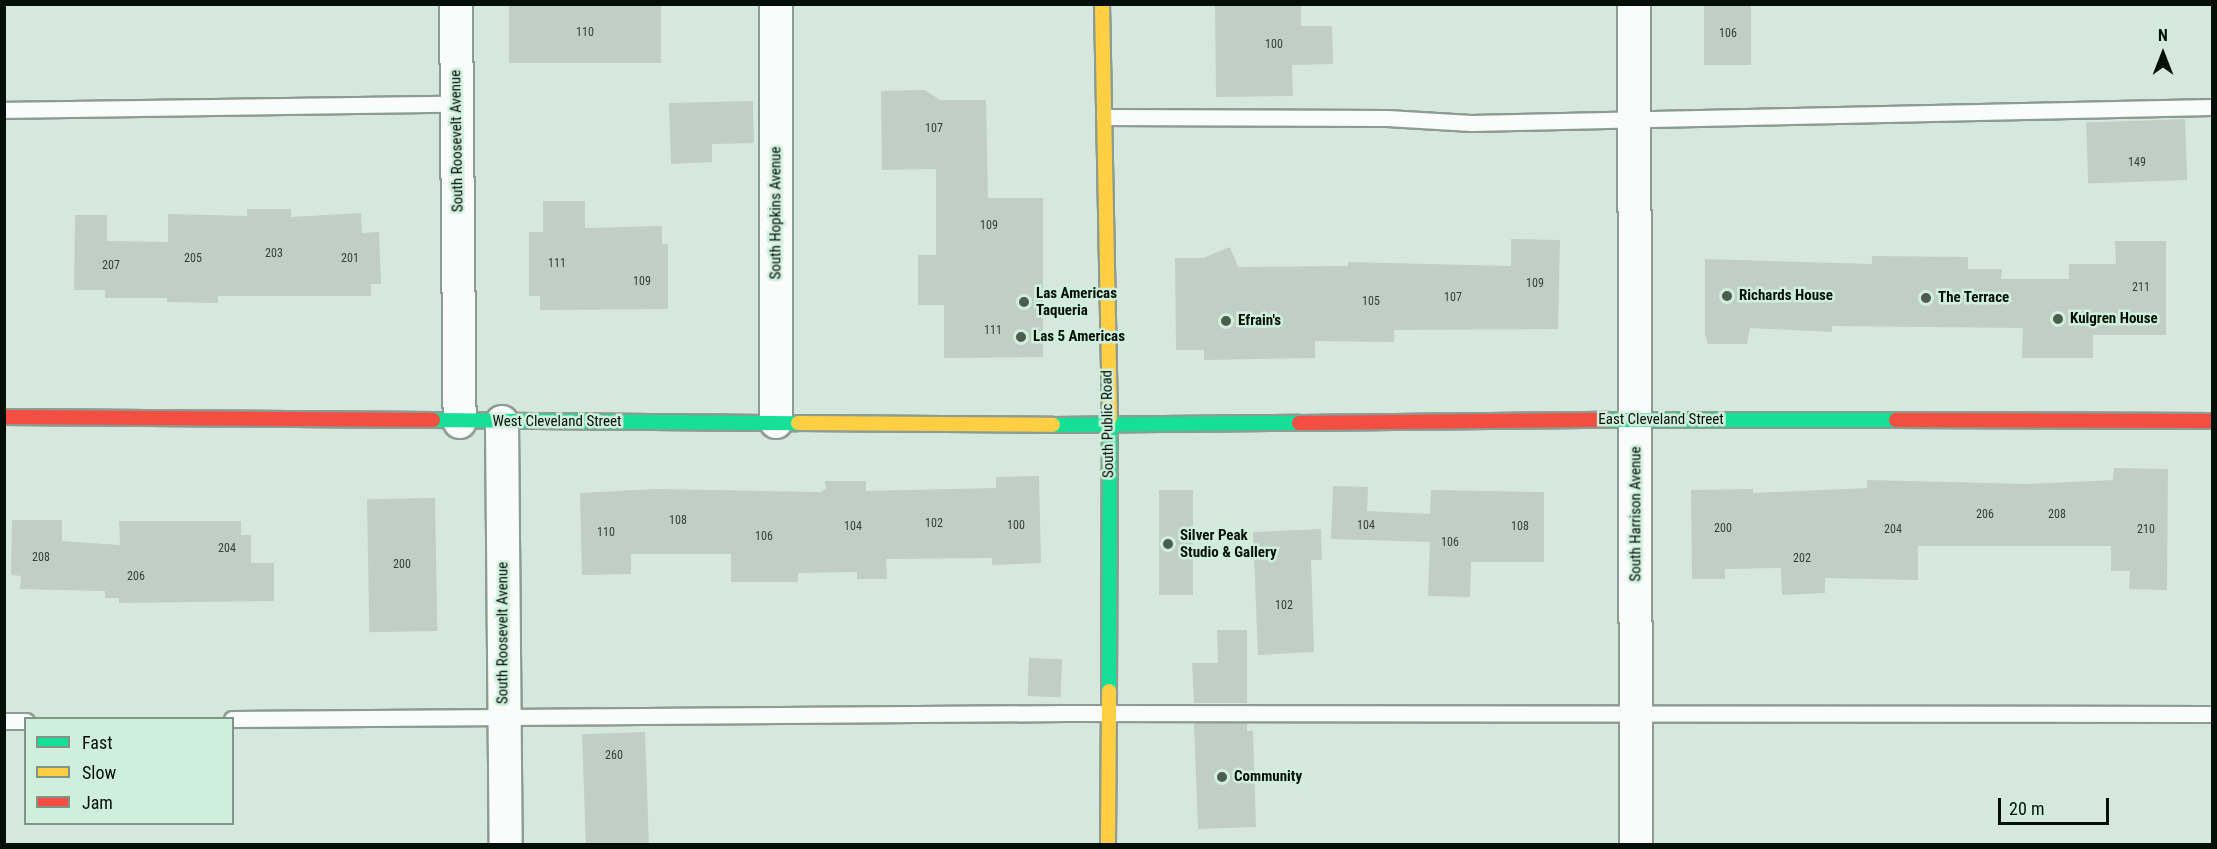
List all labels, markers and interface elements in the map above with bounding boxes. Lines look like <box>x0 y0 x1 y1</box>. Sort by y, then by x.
north arrow <box>2133 24 2193 84</box>
house number: 110 <box>576 26 594 40</box>
text: N <box>2158 26 2168 45</box>
house number: 106 <box>1719 27 1737 41</box>
house number: 100 <box>1265 38 1283 52</box>
street label: South Roosevelt Avenue <box>447 70 467 212</box>
house number: 107 <box>925 122 943 136</box>
street label: South Hopkins Avenue <box>767 147 785 279</box>
house number: 149 <box>2128 156 2146 170</box>
house number: 109 <box>980 219 998 233</box>
house number: 203 <box>265 247 283 261</box>
house number: 205 <box>184 252 202 266</box>
house number: 201 <box>341 252 359 266</box>
house number: 111 <box>548 257 566 271</box>
house number: 207 <box>102 259 120 273</box>
house number: 109 <box>633 275 651 289</box>
house number: 109 <box>1526 277 1544 291</box>
house number: 211 <box>2132 281 2150 295</box>
place label: Las Americas Taqueria <box>1036 284 1117 319</box>
place label: Richards House <box>1739 287 1833 305</box>
marker: Richards House <box>1720 289 1734 303</box>
place label: The Terrace <box>1938 289 2010 307</box>
house number: 107 <box>1444 291 1462 305</box>
marker: The Terrace <box>1919 291 1933 305</box>
marker: Las Americas Taqueria <box>1017 295 1031 309</box>
house number: 105 <box>1362 295 1380 309</box>
place label: Kulgren House <box>2070 310 2158 328</box>
place label: Efrain's <box>1238 312 1281 330</box>
marker: Kulgren House <box>2051 312 2065 326</box>
marker: Efrain's <box>1219 314 1233 328</box>
house number: 111 <box>984 324 1002 338</box>
place label: Las 5 Americas <box>1033 328 1125 346</box>
marker: Las 5 Americas <box>1014 330 1028 344</box>
street label: South Public Road <box>1098 370 1118 478</box>
street label: East Cleveland Street <box>1598 411 1724 429</box>
street label: West Cleveland Street <box>492 413 622 431</box>
street label: South Harrison Avenue <box>1627 446 1645 582</box>
house number: 206 <box>1976 508 1994 522</box>
house number: 208 <box>2048 508 2066 522</box>
house number: 108 <box>669 514 687 528</box>
house number: 102 <box>925 517 943 531</box>
house number: 100 <box>1007 519 1025 533</box>
house number: 104 <box>1357 519 1375 533</box>
house number: 104 <box>844 520 862 534</box>
house number: 108 <box>1511 520 1529 534</box>
house number: 200 <box>1714 522 1732 536</box>
house number: 204 <box>1884 523 1902 537</box>
house number: 210 <box>2137 523 2155 537</box>
house number: 110 <box>597 526 615 540</box>
place label: Silver Peak Studio & Gallery <box>1180 526 1277 561</box>
house number: 106 <box>755 530 773 544</box>
house number: 106 <box>1441 536 1459 550</box>
marker: Silver Peak Studio & Gallery <box>1161 537 1175 551</box>
house number: 204 <box>218 542 236 556</box>
house number: 208 <box>32 551 50 565</box>
house number: 202 <box>1793 552 1811 566</box>
house number: 200 <box>393 558 411 572</box>
street label: South Roosevelt Avenue <box>494 562 512 704</box>
house number: 206 <box>127 570 145 584</box>
house number: 102 <box>1275 599 1293 613</box>
legend <box>24 717 234 825</box>
text: Fast <box>82 732 113 753</box>
house number: 260 <box>605 749 623 763</box>
text: Slow <box>82 762 116 783</box>
place label: Community <box>1234 768 1302 786</box>
marker: Community <box>1215 770 1229 784</box>
scale bar <box>2001 786 2112 824</box>
text: Jam <box>82 792 113 813</box>
text: 20 m <box>2009 798 2044 819</box>

